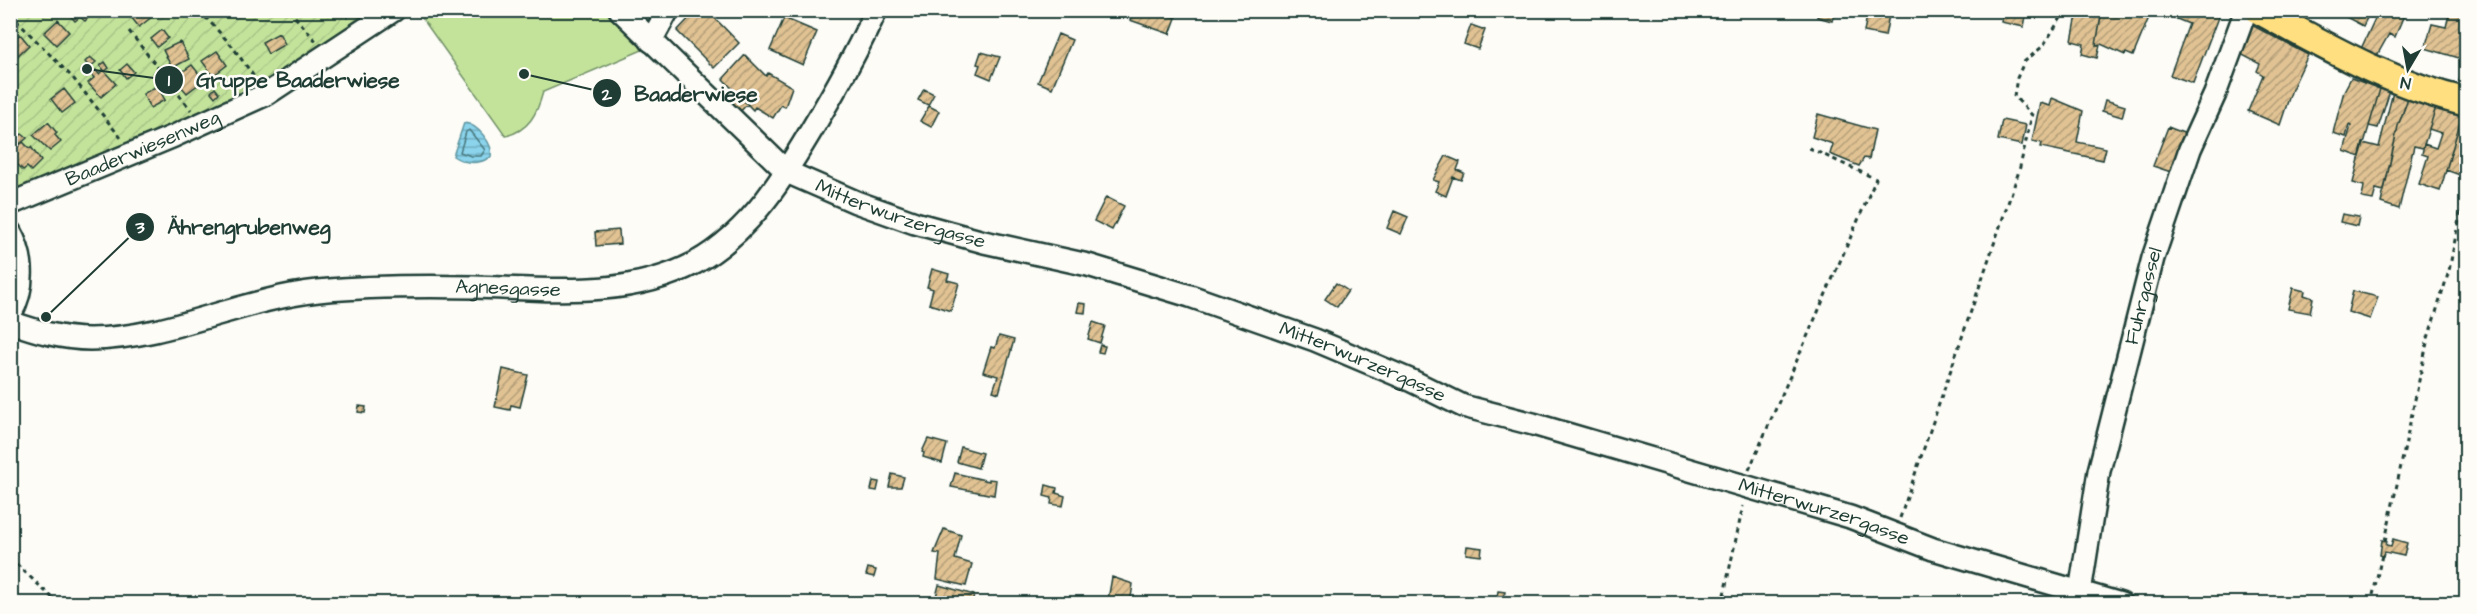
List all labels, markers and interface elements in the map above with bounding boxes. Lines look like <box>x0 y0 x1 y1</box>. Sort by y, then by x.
north arrow <box>2378 39 2438 99</box>
callout: Gruppe Baaderwiese <box>154 60 411 99</box>
text: Gruppe Baaderwiese <box>196 66 400 96</box>
text: 1 <box>168 68 171 93</box>
text: N <box>2399 71 2412 94</box>
callout: Baaderwiese <box>592 74 770 113</box>
text: Baaderwiese <box>634 80 758 109</box>
text: 2 <box>601 82 613 107</box>
street label: Baaderwiesenweg <box>61 103 225 193</box>
street label: Mitterwurzergasse <box>811 172 989 256</box>
callout: Ährengrubenweg <box>125 208 342 247</box>
text: Ährengrubenweg <box>167 213 331 244</box>
text: 3 <box>134 215 145 240</box>
street label: Fuhrgassel <box>2118 244 2170 348</box>
street label: Agnesgasse <box>455 273 561 304</box>
street label: Mitterwurzergasse <box>1276 315 1451 410</box>
street label: Mitterwurzergasse <box>1735 471 1914 553</box>

